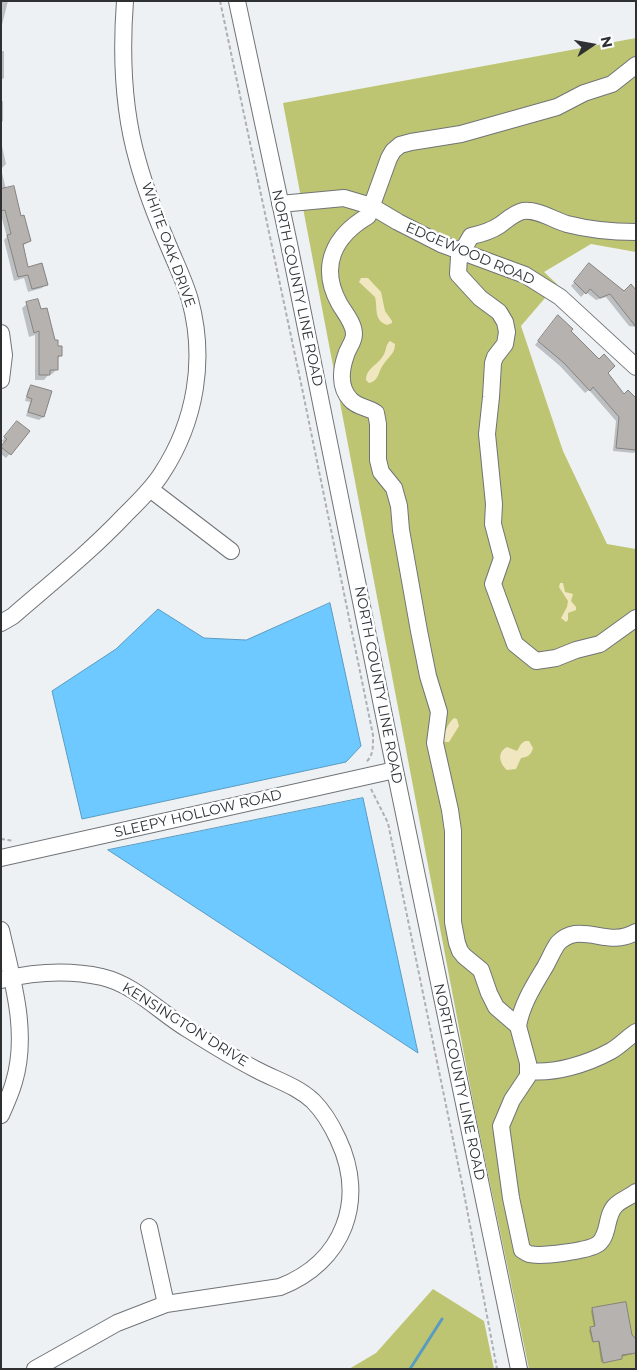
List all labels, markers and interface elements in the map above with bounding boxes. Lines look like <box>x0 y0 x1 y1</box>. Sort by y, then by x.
north arrow <box>567 20 617 70</box>
text: N <box>597 34 617 49</box>
street label: WHITE OAK DRIVE <box>138 180 198 310</box>
street label: NORTH COUNTY LINE ROAD <box>268 188 326 388</box>
street label: EDGEWOOD ROAD <box>403 219 537 289</box>
street label: NORTH COUNTY LINE ROAD <box>351 585 405 785</box>
street label: SLEEPY HOLLOW ROAD <box>113 787 283 841</box>
street label: KENSINGTON DRIVE <box>119 979 251 1071</box>
street label: NORTH COUNTY LINE ROAD <box>430 982 488 1182</box>

